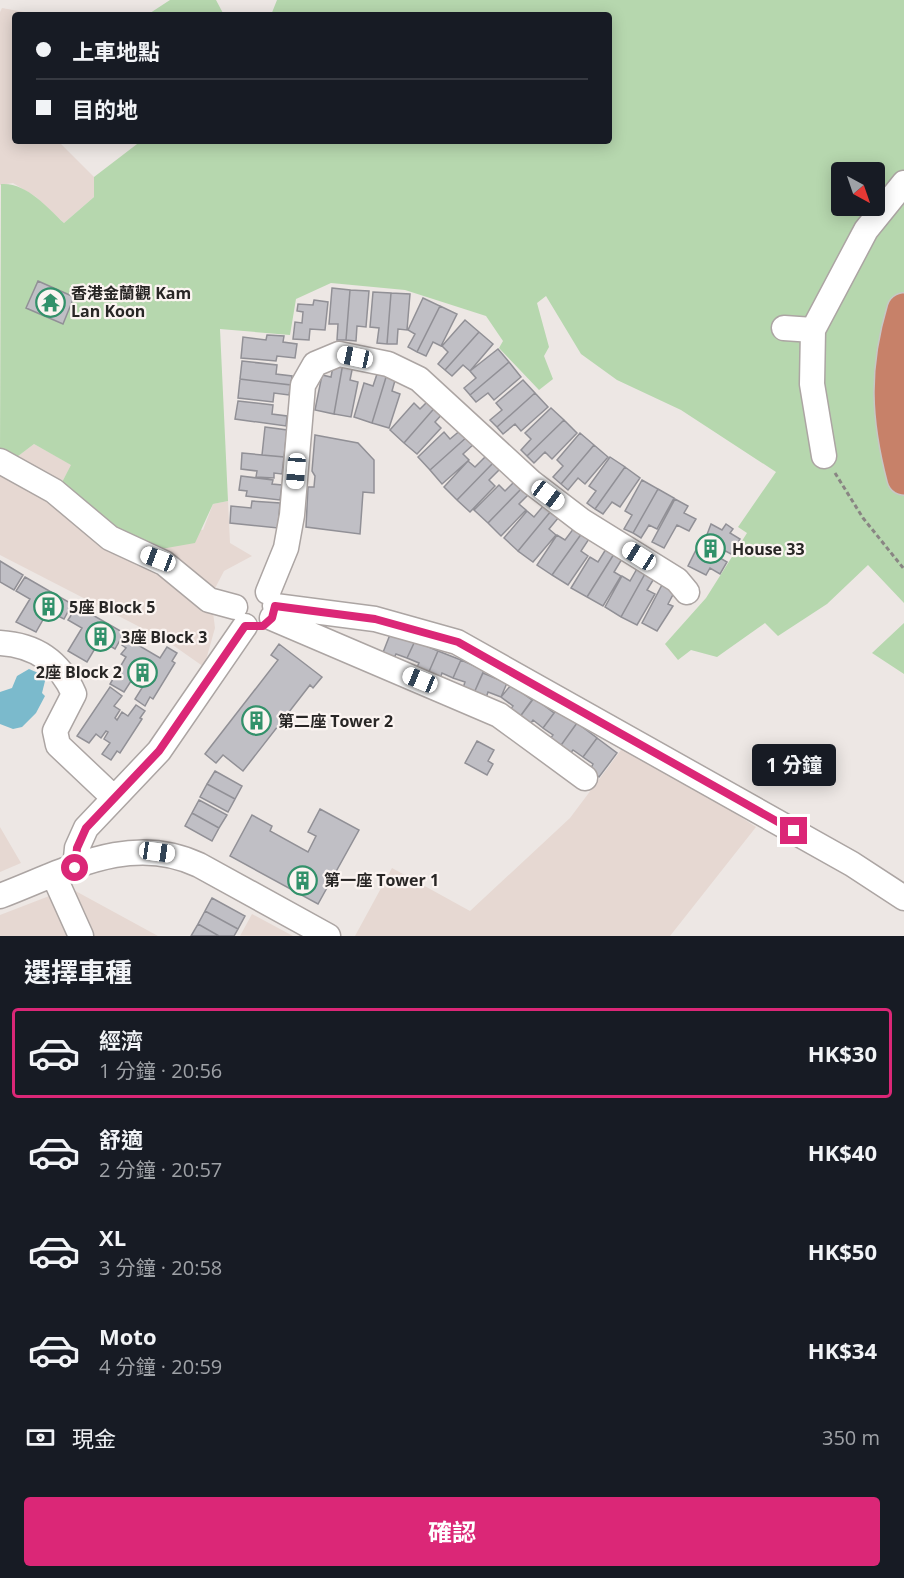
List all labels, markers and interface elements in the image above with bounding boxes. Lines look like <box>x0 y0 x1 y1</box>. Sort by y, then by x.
text: 上車地點 <box>72 36 160 66</box>
text: 目的地 <box>72 94 138 124</box>
north arrow <box>831 162 885 216</box>
map controls <box>831 162 885 216</box>
place label: 香港金蘭觀 Kam Lan Koon <box>71 282 191 322</box>
temple icon: 香港金蘭觀 Kam Lan Koon <box>34 286 66 318</box>
car <box>336 344 374 370</box>
car <box>285 452 307 490</box>
car <box>528 477 568 513</box>
building icon: House 33 <box>695 533 727 565</box>
place label: House 33 <box>732 538 805 560</box>
car <box>619 539 659 573</box>
car <box>138 544 178 574</box>
building icon: 5座 Block 5 <box>32 591 64 623</box>
place label: 5座 Block 5 <box>69 596 155 618</box>
building icon: 3座 Block 3 <box>84 621 116 653</box>
place label: 3座 Block 3 <box>121 626 207 648</box>
building icon: 2座 Block 2 <box>127 656 159 688</box>
place label: 2座 Block 2 <box>36 661 122 683</box>
car <box>400 665 440 695</box>
building icon: 第二座 Tower 2 <box>241 705 273 737</box>
place label: 第二座 Tower 2 <box>278 710 393 732</box>
callout: 1 分鐘 <box>752 744 836 786</box>
text: 1 分鐘 <box>766 751 822 778</box>
route end <box>780 817 807 844</box>
car <box>138 841 176 863</box>
route start <box>61 854 88 881</box>
building icon: 第一座 Tower 1 <box>287 864 319 896</box>
place label: 第一座 Tower 1 <box>324 869 439 891</box>
text: 選擇車種 <box>24 953 132 990</box>
text: 經濟 <box>99 1025 143 1055</box>
icon: car <box>27 1026 81 1080</box>
text: HK$30 <box>808 1038 877 1068</box>
text: 1 分鐘 · 20:56 <box>99 1057 222 1084</box>
text: 舒適 <box>99 1124 143 1154</box>
icon: car <box>27 1125 81 1179</box>
text: HK$40 <box>808 1137 877 1167</box>
text: 2 分鐘 · 20:57 <box>99 1156 222 1183</box>
text: XL <box>99 1222 126 1252</box>
icon: car <box>27 1224 81 1278</box>
text: HK$50 <box>808 1236 877 1266</box>
text: 3 分鐘 · 20:58 <box>99 1254 222 1281</box>
text: Moto <box>99 1321 157 1351</box>
icon: car <box>27 1323 81 1377</box>
text: HK$34 <box>808 1335 877 1365</box>
text: 4 分鐘 · 20:59 <box>99 1353 222 1380</box>
icon: cash <box>24 1421 57 1454</box>
text: 現金 <box>72 1423 116 1453</box>
text: 350 m <box>822 1424 880 1451</box>
button: 確認 <box>24 1497 880 1566</box>

